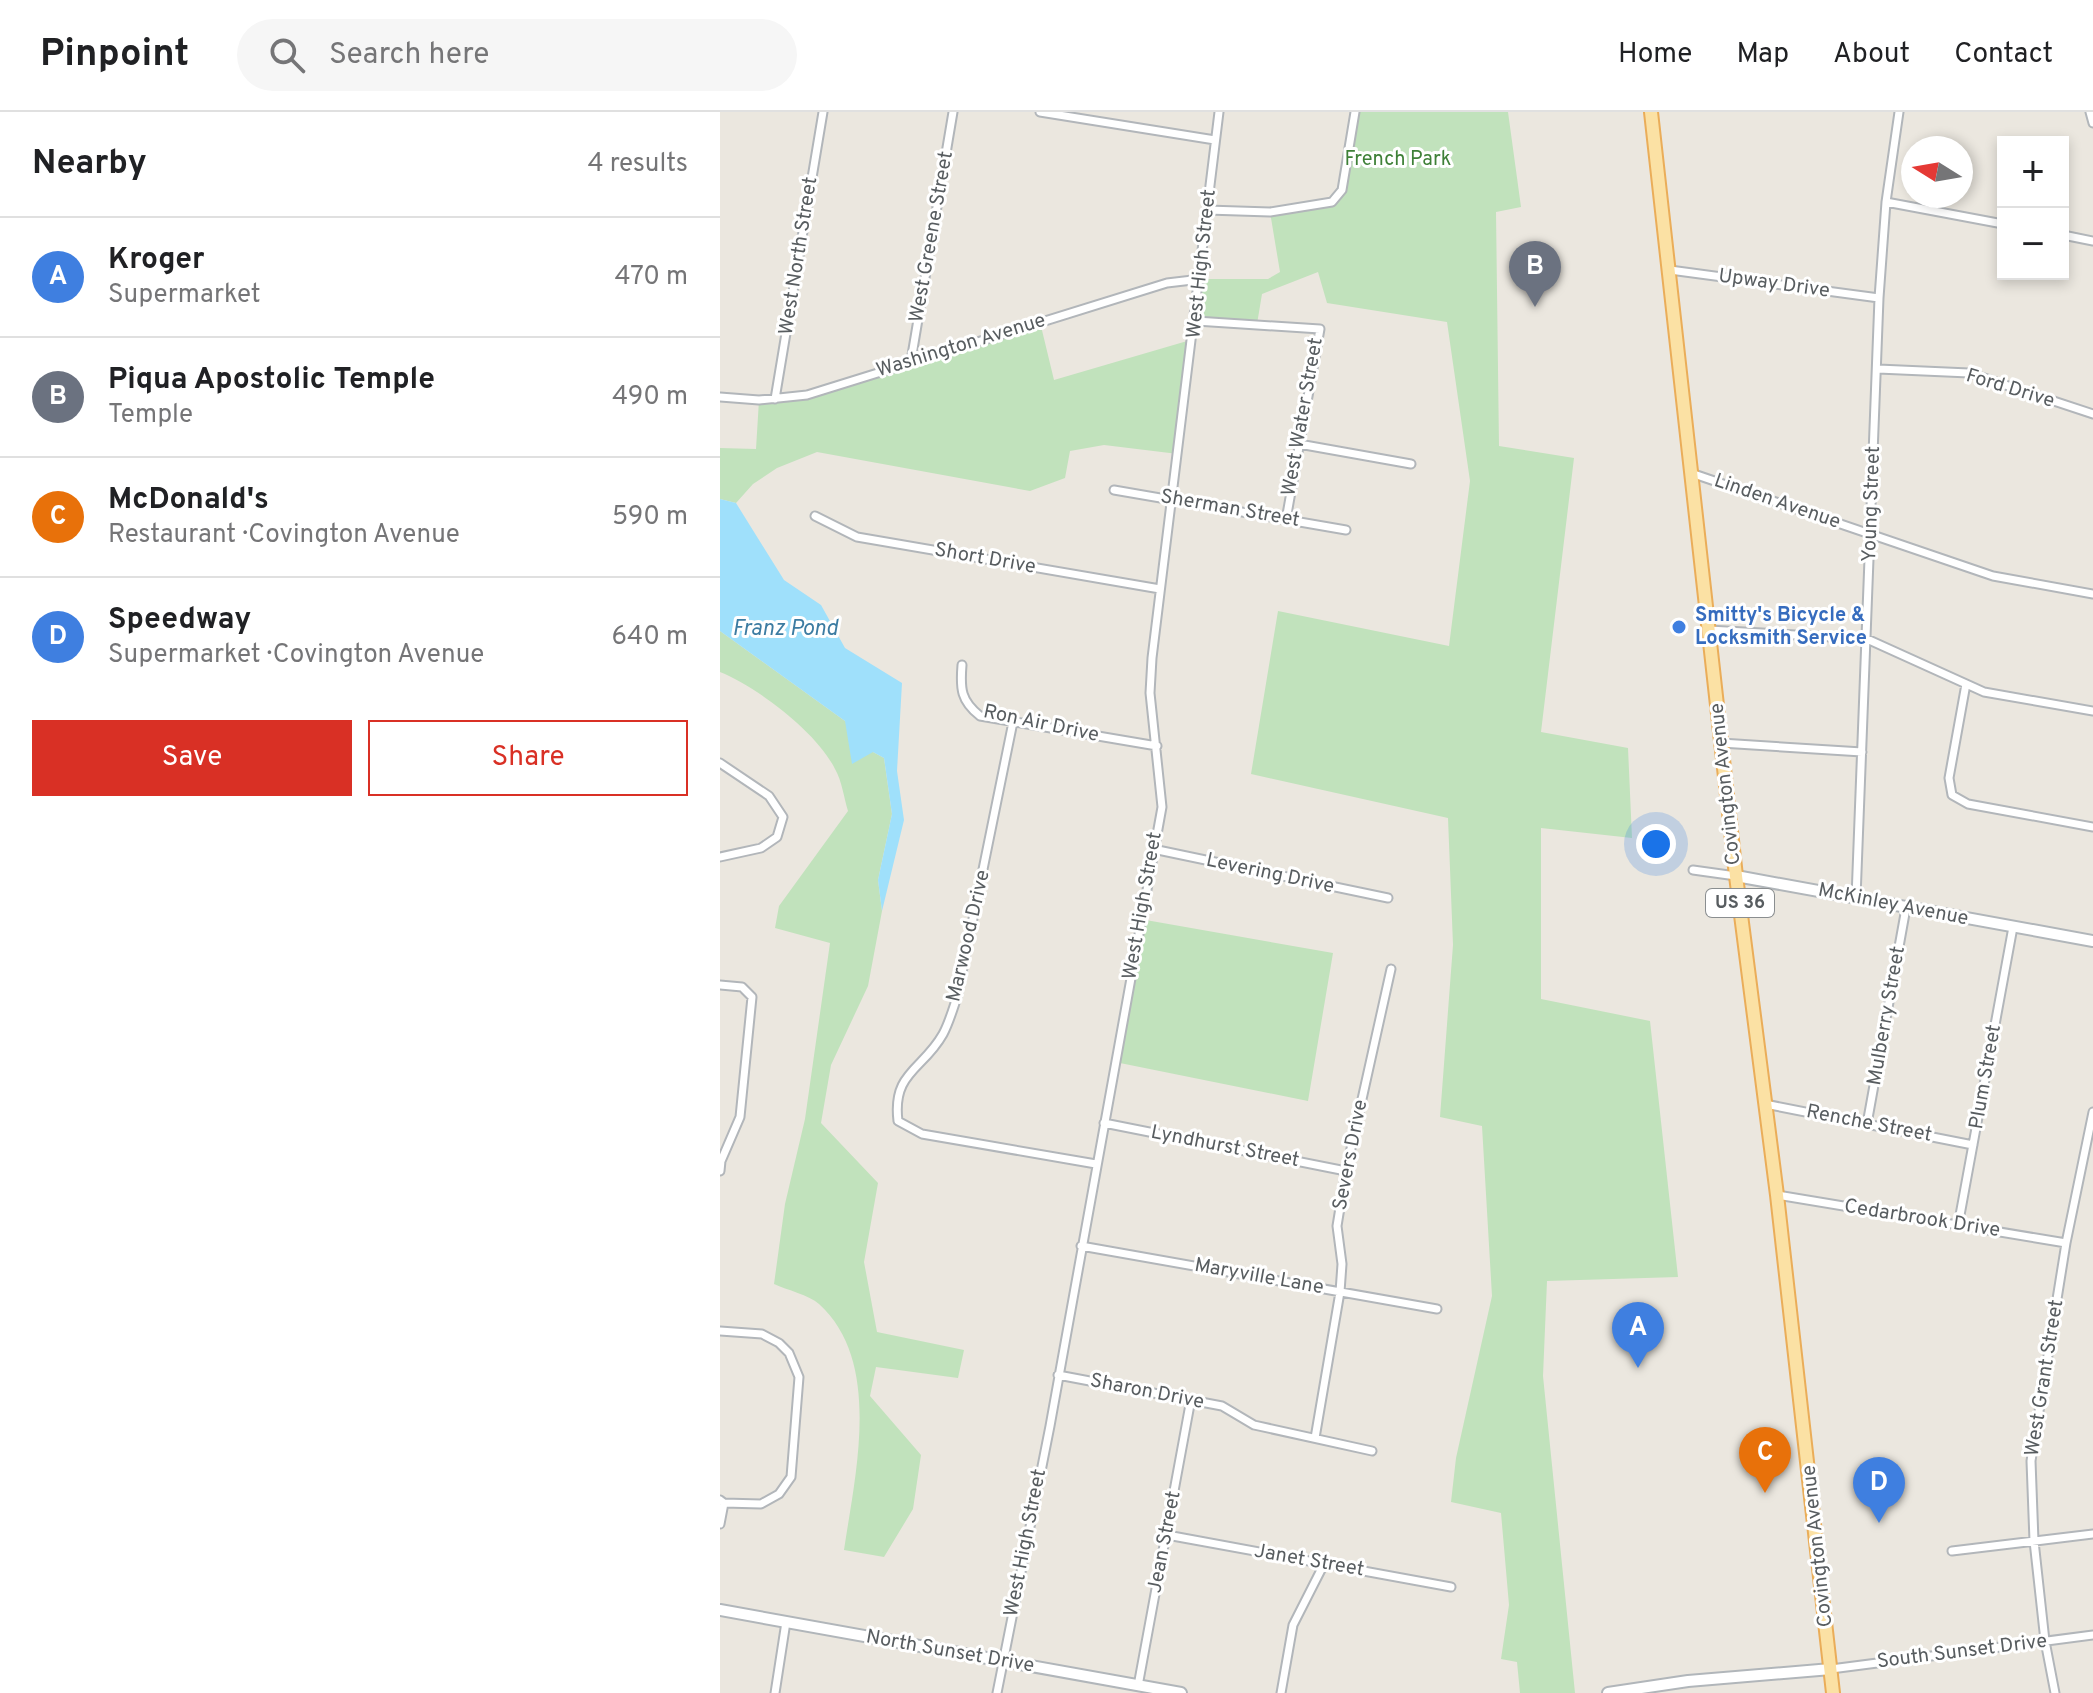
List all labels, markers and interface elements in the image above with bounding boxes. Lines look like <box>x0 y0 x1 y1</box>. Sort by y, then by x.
search box <box>237 19 797 91</box>
text: Pinpoint <box>40 31 189 80</box>
icon: search <box>265 33 309 77</box>
text: Search here <box>329 37 489 74</box>
text: Home <box>1618 37 1692 73</box>
text: Map <box>1736 37 1789 73</box>
text: About <box>1833 37 1910 73</box>
text: Contact <box>1954 37 2053 73</box>
north arrow <box>1901 136 1973 208</box>
map controls <box>1997 136 2069 280</box>
button: + <box>1997 136 2069 208</box>
text: Nearby <box>32 143 147 186</box>
park label: French Park <box>1345 147 1451 173</box>
text: 4 results <box>587 148 688 181</box>
street label: West Greene Street <box>904 149 960 325</box>
street label: West North Street <box>774 175 824 337</box>
street label: West High Street <box>1181 188 1223 340</box>
button: − <box>1997 208 2069 280</box>
pin: B <box>1509 241 1561 307</box>
text: Kroger <box>108 242 204 279</box>
text: A <box>49 261 67 294</box>
text: 470 m <box>614 261 688 294</box>
street label: Upway Drive <box>1717 263 1831 305</box>
text: Supermarket <box>108 279 260 312</box>
street label: Washington Avenue <box>873 308 1049 384</box>
street label: West Water Street <box>1276 336 1330 498</box>
text: Piqua Apostolic Temple <box>108 362 435 399</box>
street label: Ford Drive <box>1963 363 2057 415</box>
text: B <box>49 381 67 414</box>
text: 490 m <box>612 381 688 414</box>
text: Temple <box>108 399 193 432</box>
street label: Young Street <box>1857 446 1887 562</box>
street label: Linden Avenue <box>1710 468 1844 536</box>
text: McDonald's <box>108 482 269 519</box>
street label: Sherman Street <box>1158 484 1302 534</box>
text: C <box>50 501 66 534</box>
text: 590 m <box>612 501 688 534</box>
text: Restaurant · Covington Avenue <box>108 519 460 552</box>
street label: Short Drive <box>932 537 1038 581</box>
text: Speedway <box>108 602 251 639</box>
place label: Smitty's Bicycle & Locksmith Service <box>1695 603 1867 652</box>
water label: Franz Pond <box>732 616 840 643</box>
marker: Smitty's Bicycle & Locksmith Service <box>1670 618 1688 636</box>
text: D <box>49 621 67 654</box>
text: 640 m <box>612 621 688 654</box>
text: Supermarket · Covington Avenue <box>108 639 484 672</box>
street label: Ron Air Drive <box>981 699 1101 749</box>
street label: Covington Avenue <box>1705 702 1747 866</box>
button: Save <box>32 720 352 796</box>
button: Share <box>368 720 688 796</box>
your location <box>1636 824 1676 864</box>
street label: West High Street <box>1117 830 1169 982</box>
street label: Levering Drive <box>1204 848 1336 900</box>
street label: Marwood Drive <box>941 868 997 1004</box>
street label: McKinley Avenue <box>1816 878 1970 932</box>
road number: US 36 <box>1706 889 1774 917</box>
street label: Mulberry Street <box>1862 944 1912 1088</box>
street label: Plum Street <box>1964 1023 2008 1131</box>
street label: Severs Drive <box>1328 1097 1374 1213</box>
street label: Renche Street <box>1804 1099 1934 1149</box>
street label: Lyndhurst Street <box>1149 1120 1301 1174</box>
street label: Cedarbrook Drive <box>1842 1194 2002 1244</box>
street label: Maryville Lane <box>1192 1253 1326 1301</box>
street label: West Grant Street <box>2020 1298 2070 1458</box>
pin: A <box>1612 1302 1664 1368</box>
street label: Sharon Drive <box>1088 1368 1206 1416</box>
pin: C <box>1739 1427 1791 1493</box>
pin: D <box>1853 1457 1905 1523</box>
street label: Covington Avenue <box>1797 1464 1839 1628</box>
street label: West High Street <box>999 1467 1053 1619</box>
street label: Jean Street <box>1142 1489 1188 1595</box>
street label: Janet Street <box>1252 1539 1366 1583</box>
street label: North Sunset Drive <box>864 1624 1036 1680</box>
street label: South Sunset Drive <box>1875 1629 2049 1675</box>

